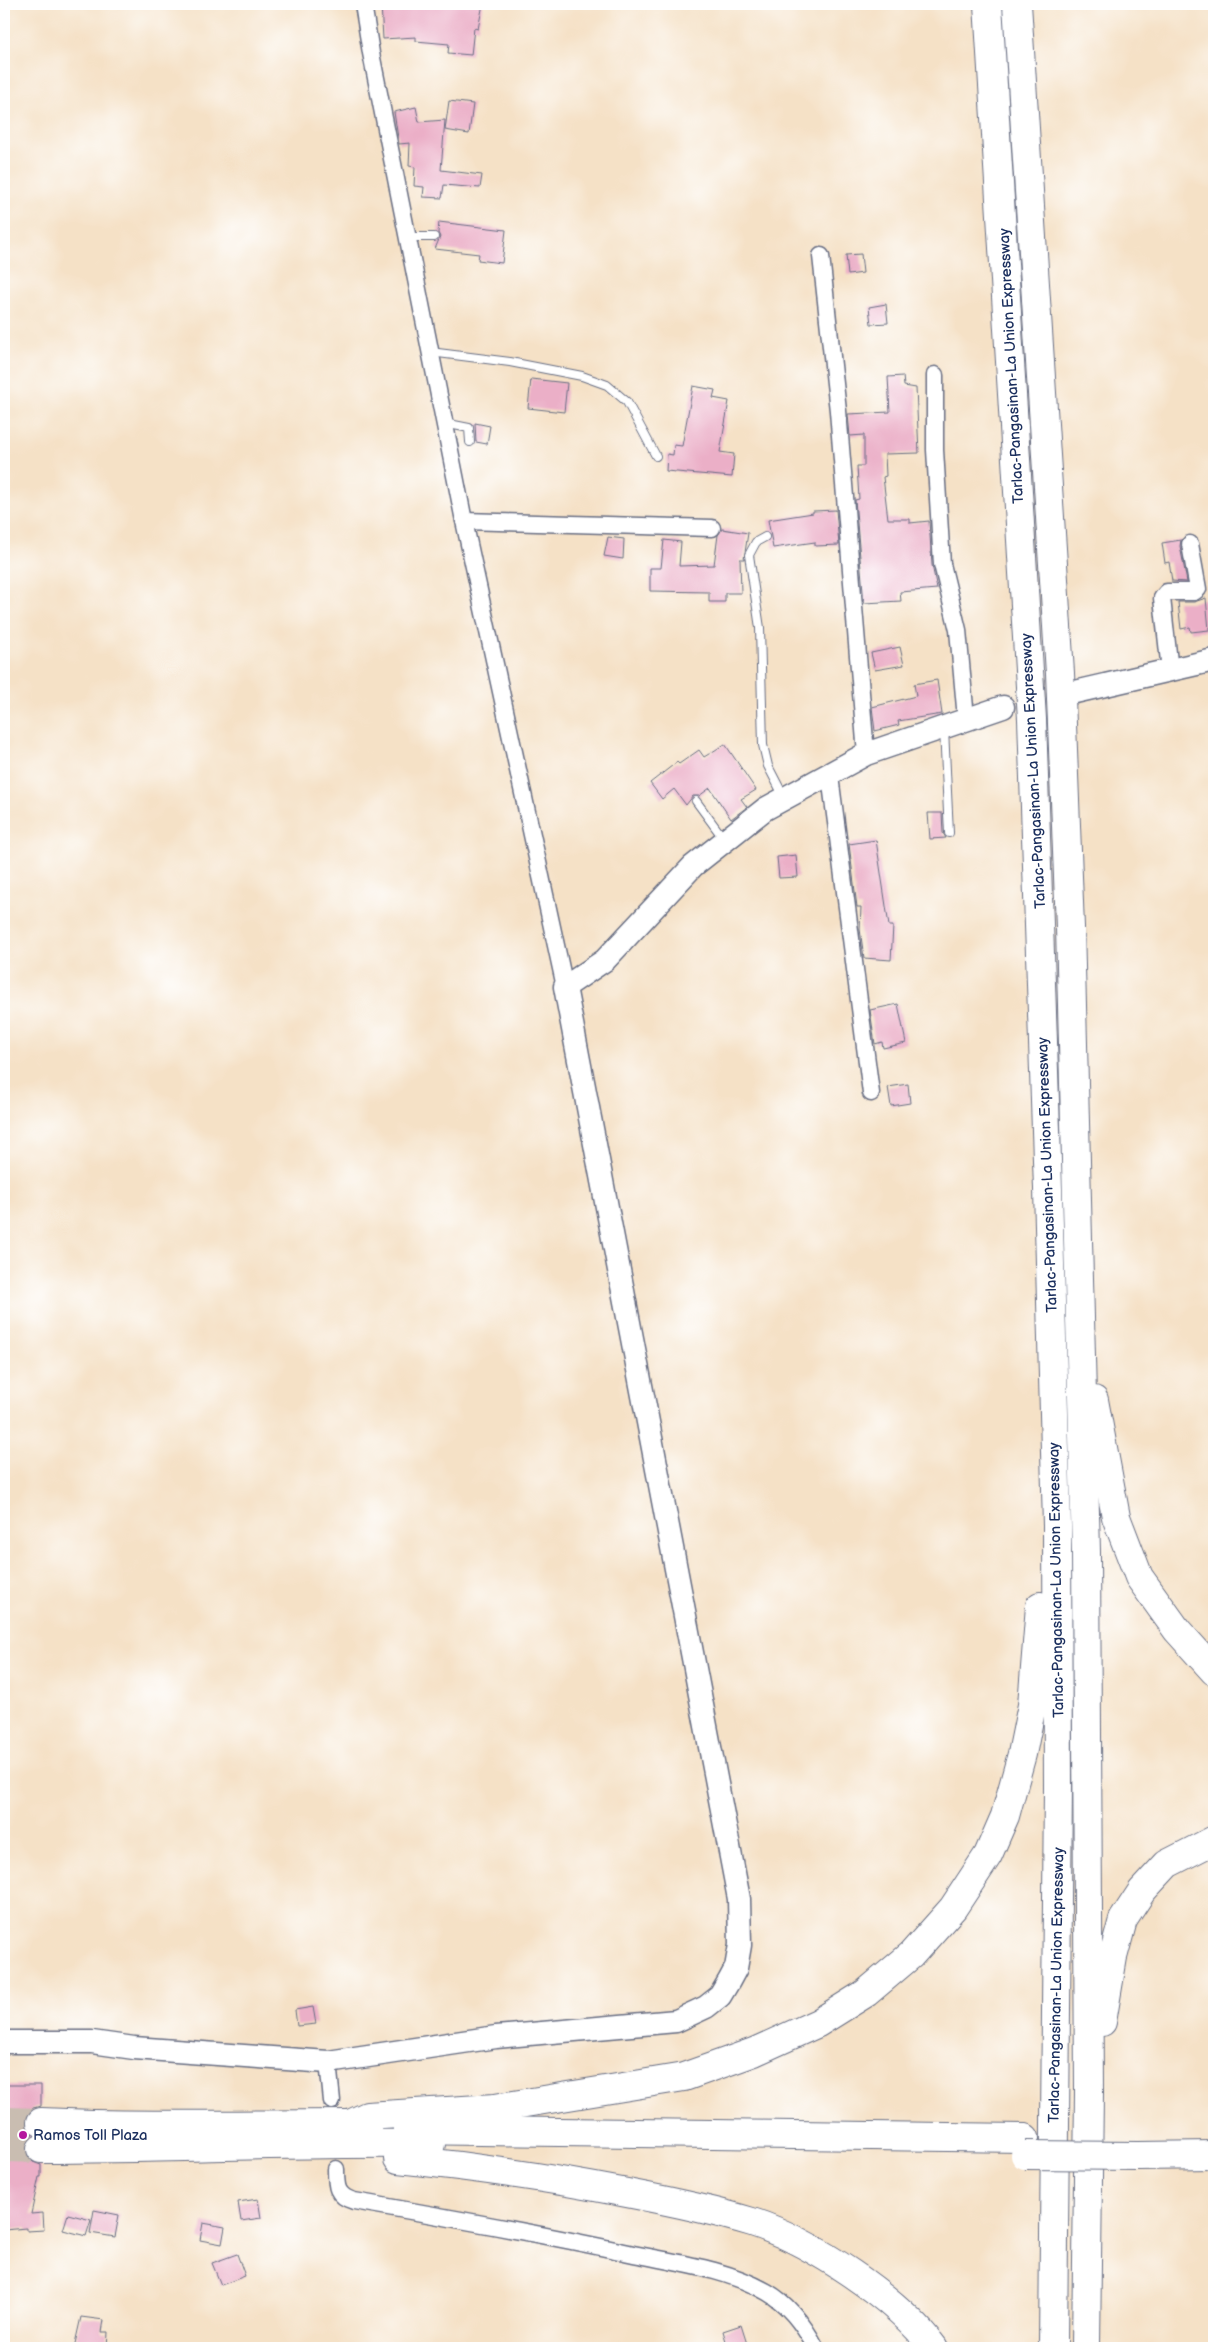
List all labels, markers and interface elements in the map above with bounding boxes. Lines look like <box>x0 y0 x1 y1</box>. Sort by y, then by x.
street label: Tarlac-Pangasinan-La Union Expressway <box>995 228 1028 504</box>
street label: Tarlac-Pangasinan-La Union Expressway <box>1017 633 1050 909</box>
street label: Tarlac-Pangasinan-La Union Expressway <box>1033 1037 1062 1313</box>
street label: Tarlac-Pangasinan-La Union Expressway <box>1045 1442 1068 1718</box>
street label: Tarlac-Pangasinan-La Union Expressway <box>1045 1847 1068 2123</box>
place label: Ramos Toll Plaza <box>33 2126 147 2145</box>
marker: Ramos Toll Plaza <box>17 2129 29 2141</box>

